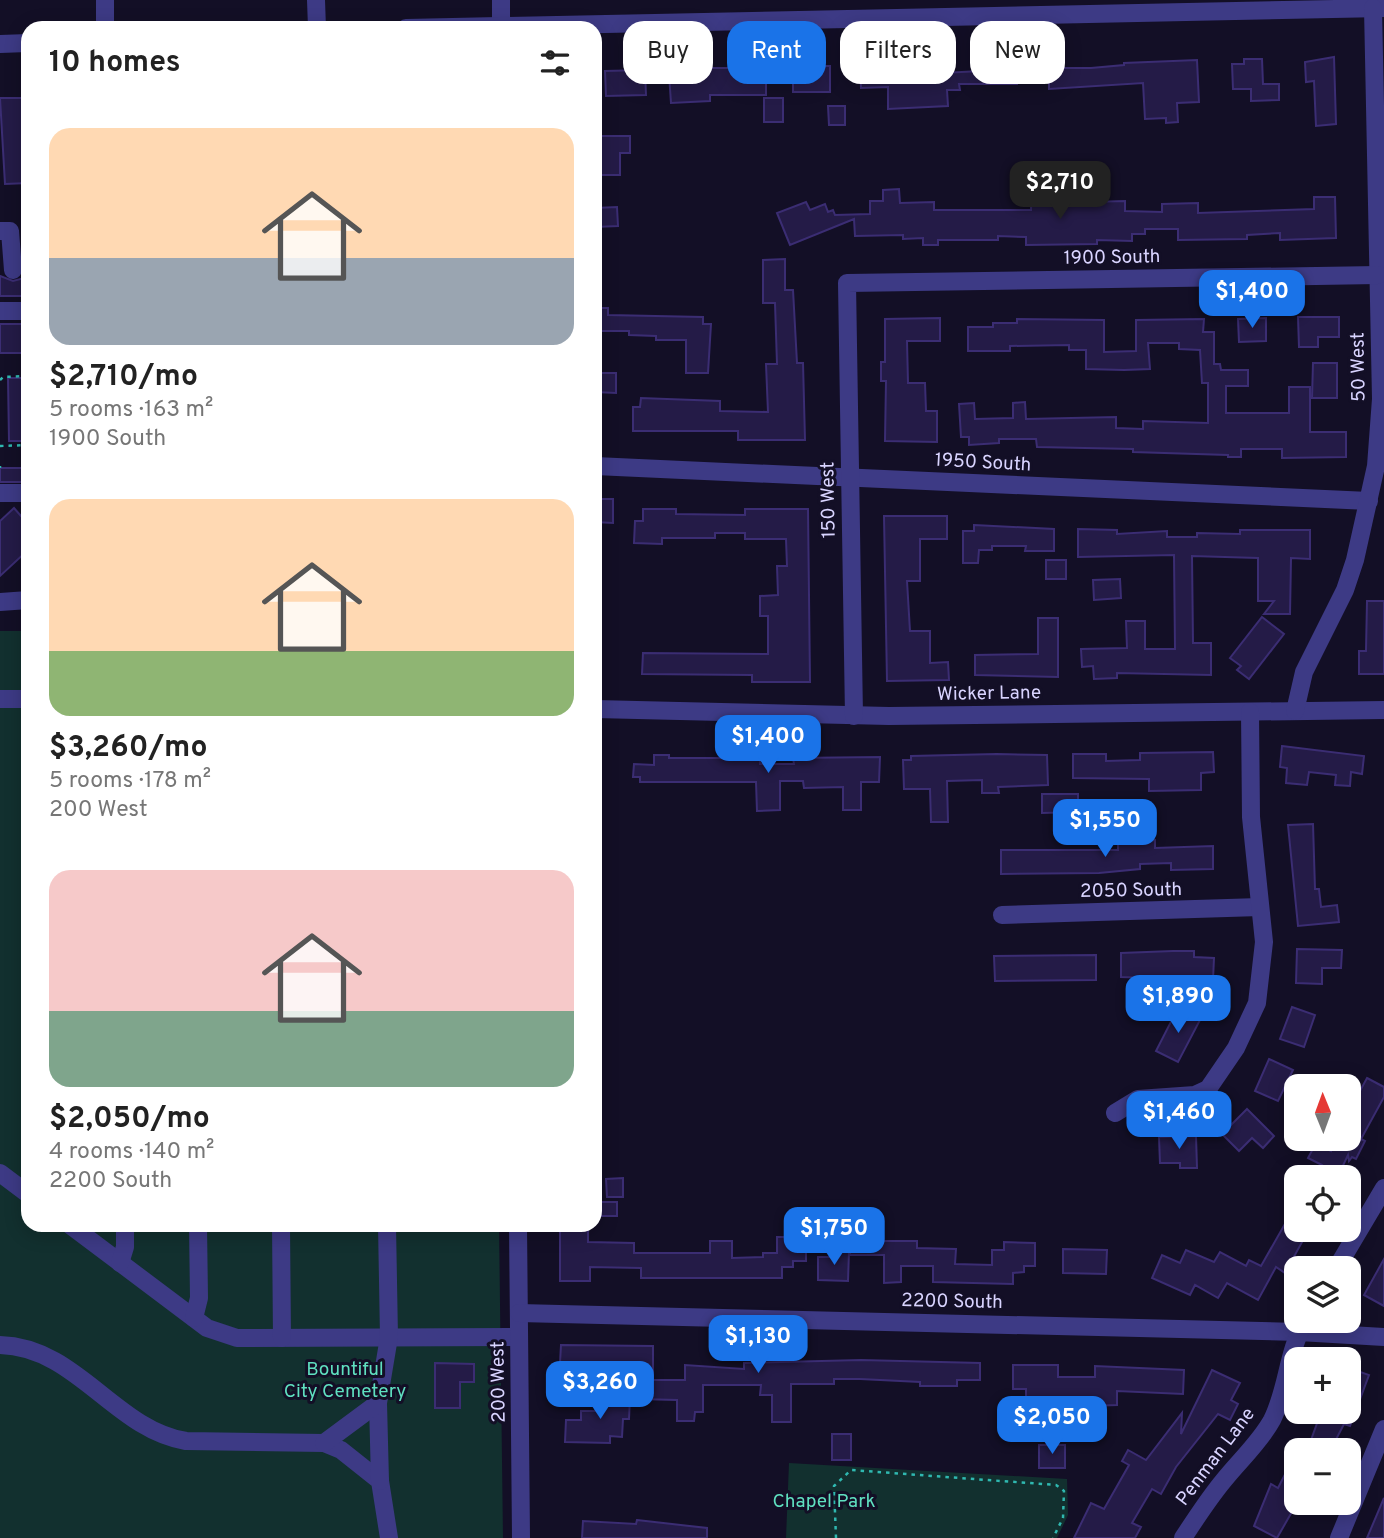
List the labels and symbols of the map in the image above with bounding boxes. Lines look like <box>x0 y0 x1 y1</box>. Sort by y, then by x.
pin: $2,710 <box>1003 162 1117 221</box>
street label: 1900 South <box>1063 245 1161 271</box>
pin: $1,400 <box>1195 270 1309 330</box>
street label: 50 West <box>1346 332 1372 402</box>
street label: 1950 South <box>934 448 1032 478</box>
street label: 150 West <box>816 461 842 539</box>
street label: Wicker Lane <box>937 681 1041 707</box>
pin: $1,400 <box>711 716 825 775</box>
pin: $1,550 <box>1048 800 1162 859</box>
street label: 2050 South <box>1080 878 1182 904</box>
pin: $1,890 <box>1121 976 1235 1035</box>
north arrow <box>1284 1074 1362 1152</box>
pin: $1,460 <box>1122 1092 1236 1151</box>
pin: $1,750 <box>777 1208 891 1267</box>
street label: 2200 South <box>901 1289 1003 1315</box>
pin: $1,130 <box>701 1316 815 1375</box>
street label: 200 West <box>486 1341 512 1423</box>
park label: Bountiful City Cemetery <box>284 1358 406 1404</box>
pin: $3,260 <box>543 1362 657 1421</box>
pin: $2,050 <box>995 1396 1109 1456</box>
street label: Penman Lane <box>1171 1403 1261 1511</box>
park label: Chapel Park <box>772 1490 876 1514</box>

